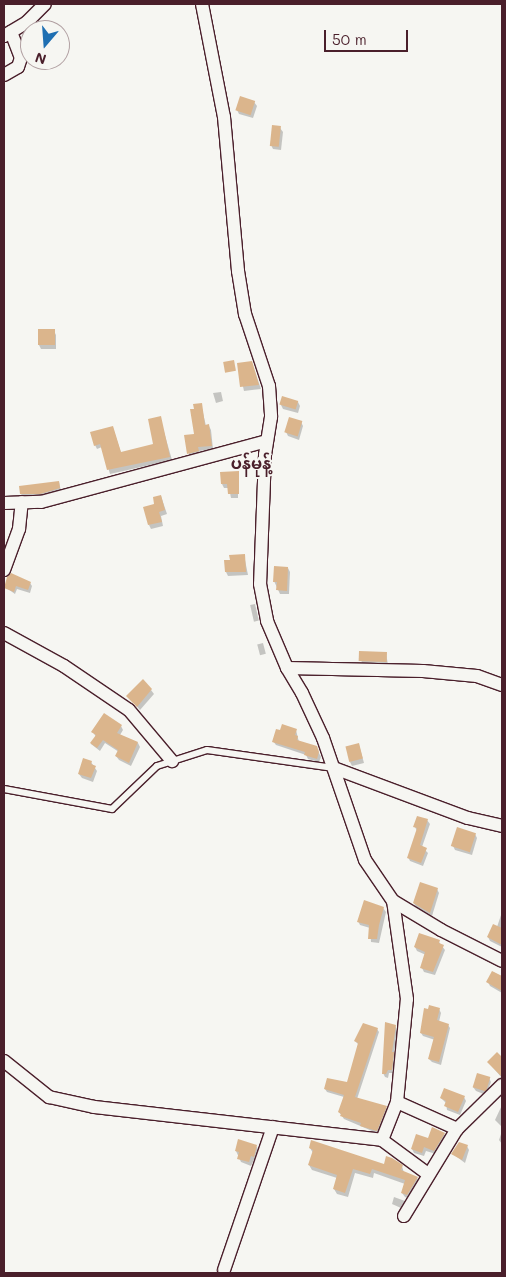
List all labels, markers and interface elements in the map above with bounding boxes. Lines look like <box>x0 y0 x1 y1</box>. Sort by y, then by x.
north arrow <box>20 20 70 70</box>
scale bar <box>326 20 410 52</box>
text: 50 m <box>332 29 367 49</box>
text: N <box>33 48 49 69</box>
district label: ပန်မုန့် <box>231 453 271 473</box>

